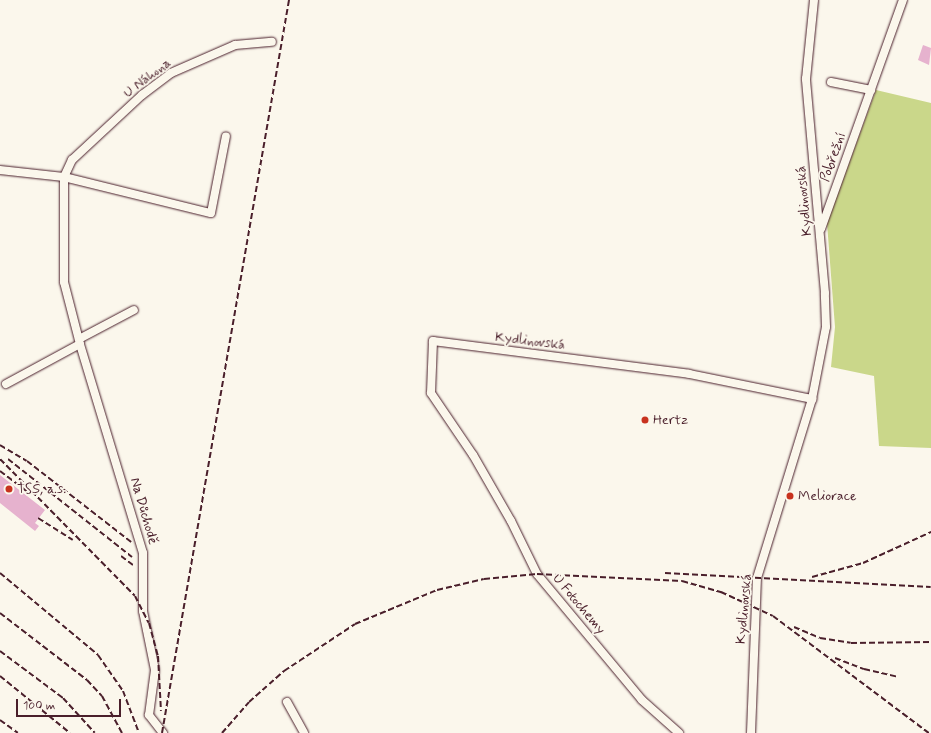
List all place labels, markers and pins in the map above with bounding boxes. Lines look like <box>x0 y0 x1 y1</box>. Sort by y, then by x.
place label: Hertz <box>653 412 688 428</box>
marker: Hertz <box>640 415 650 425</box>
place label: TSS, a.s. <box>17 481 66 497</box>
marker: TSS, a.s. <box>4 484 14 494</box>
place label: Meliorace <box>798 488 857 504</box>
marker: Meliorace <box>785 491 795 501</box>

